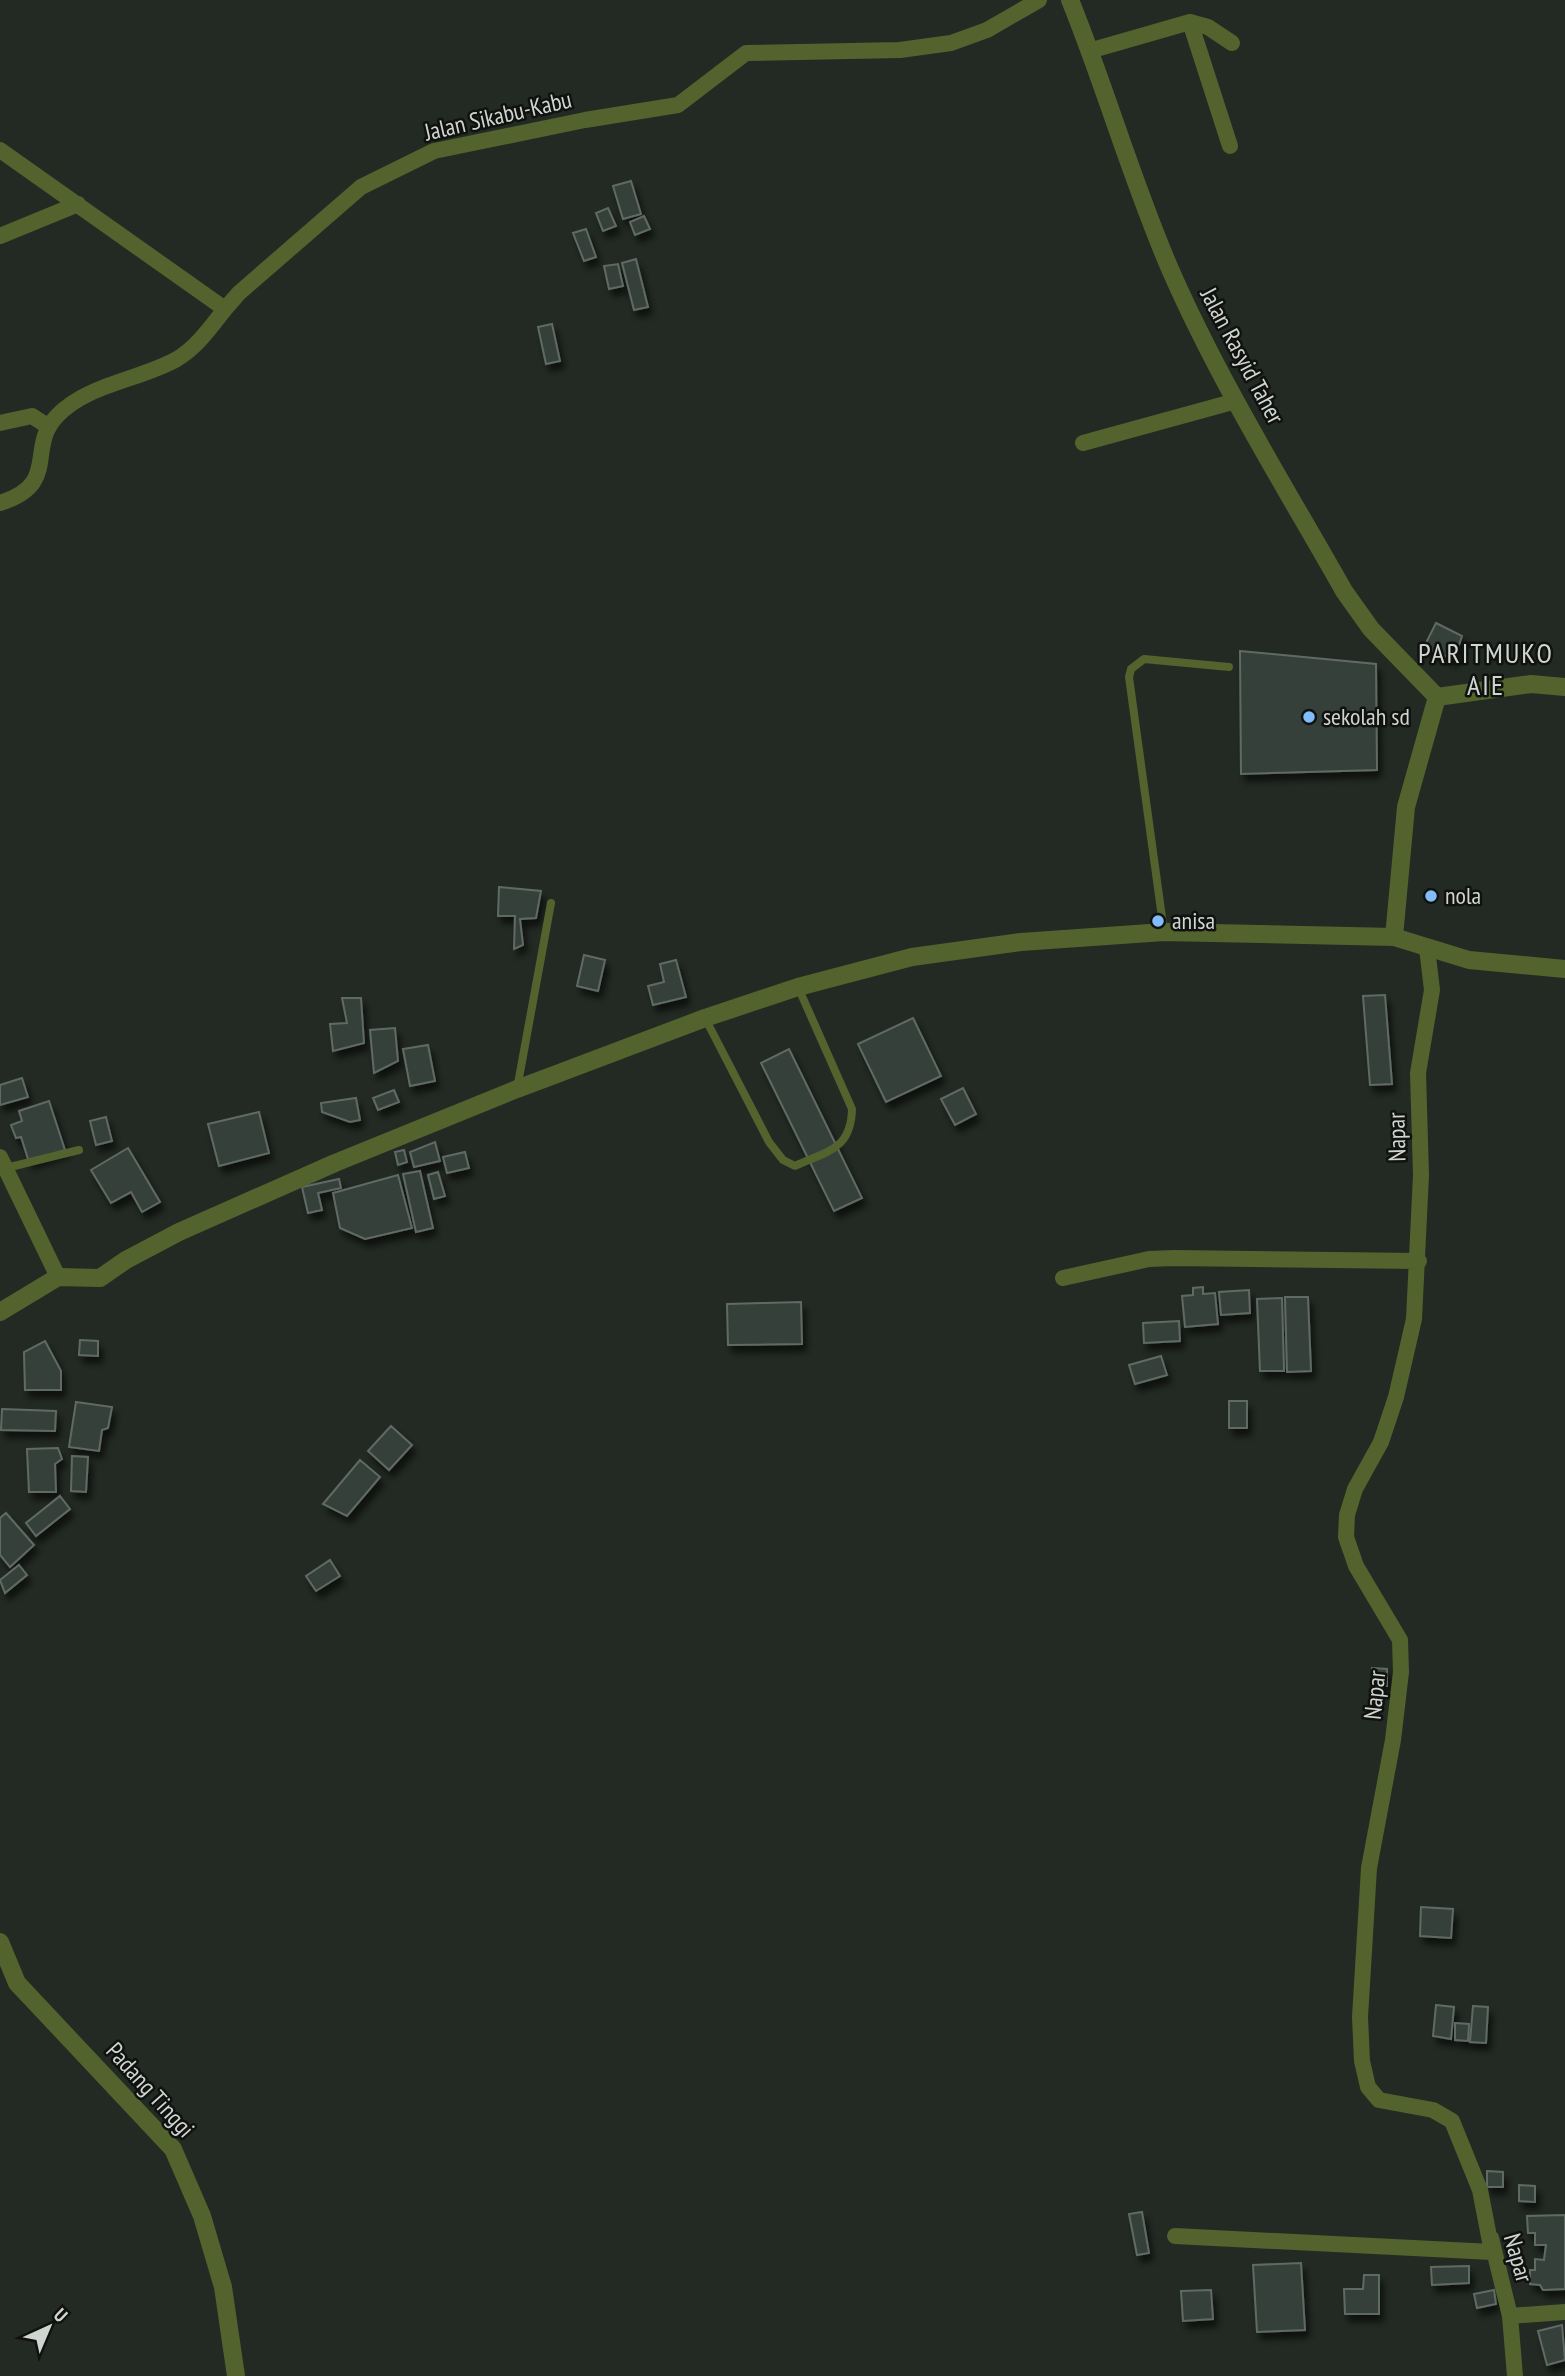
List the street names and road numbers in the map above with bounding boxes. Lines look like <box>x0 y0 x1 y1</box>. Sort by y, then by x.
street label: Jalan Sikabu-Kabu <box>420 84 575 148</box>
street label: Jalan Rasyid Taher <box>1193 281 1292 430</box>
street label: Napar <box>1381 1112 1412 1162</box>
street label: Napar <box>1357 1668 1393 1721</box>
street label: Padang Tinggi <box>100 2036 201 2144</box>
street label: Napar <box>1497 2230 1540 2286</box>

